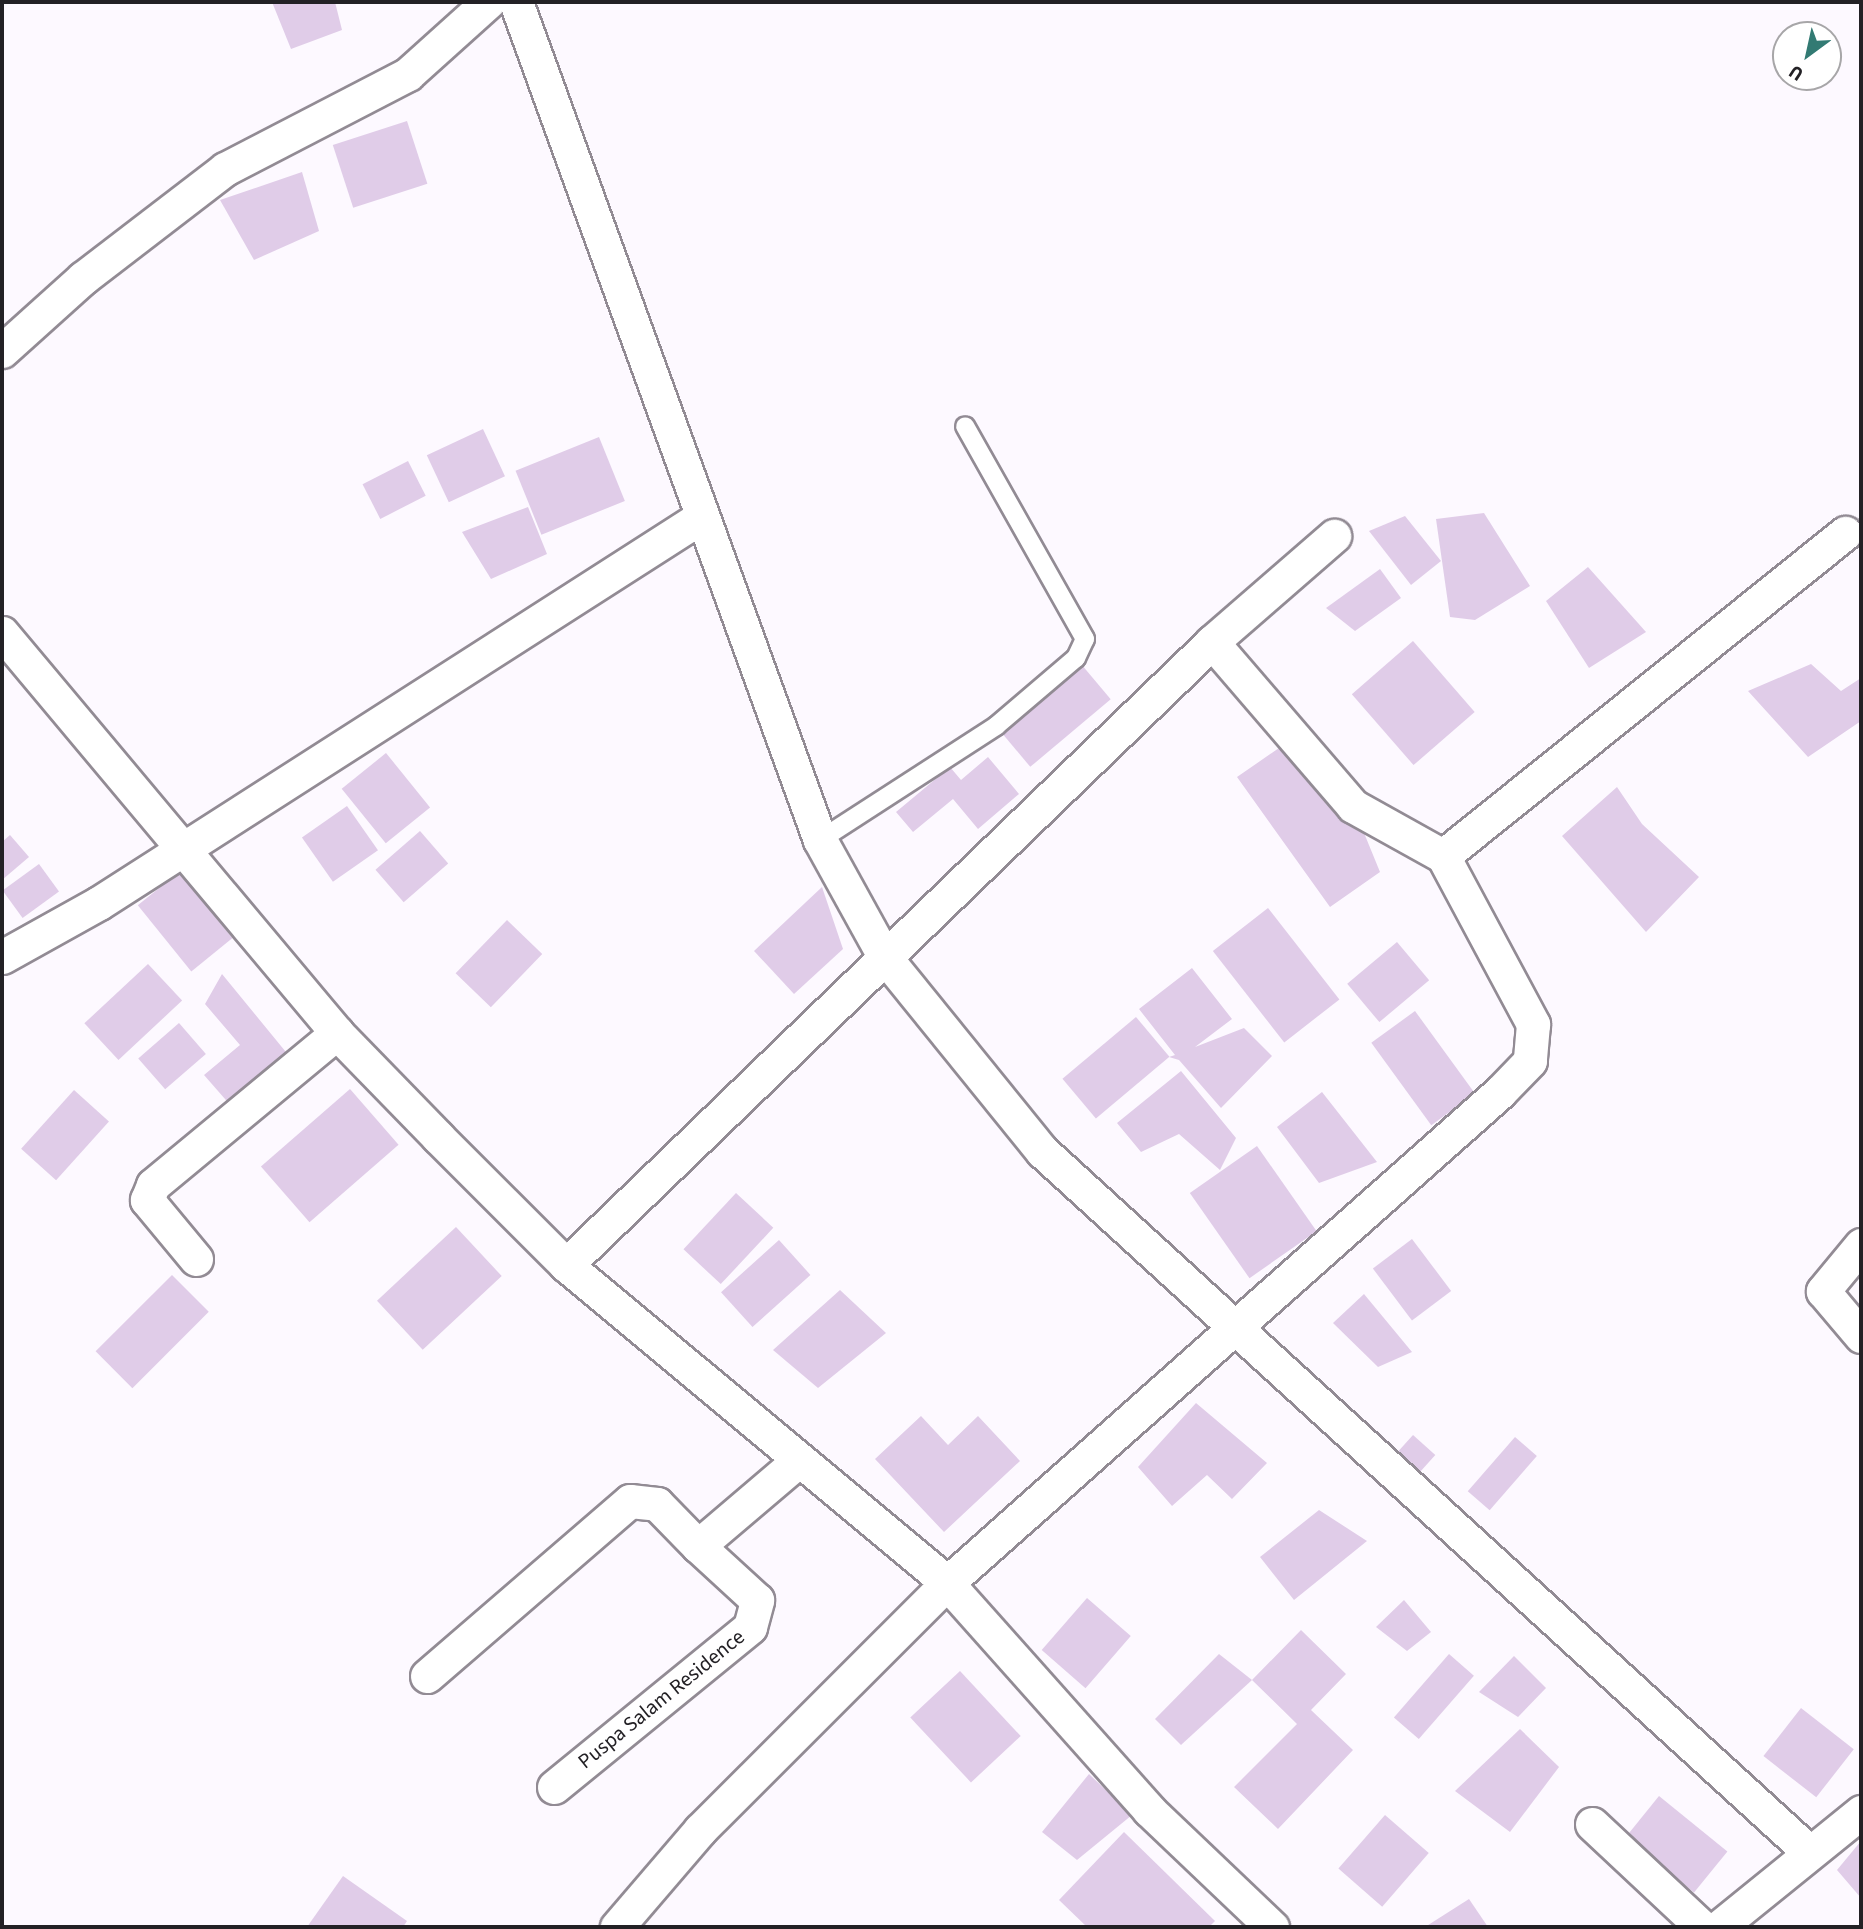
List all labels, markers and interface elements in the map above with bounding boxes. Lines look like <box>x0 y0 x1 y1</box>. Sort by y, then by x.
north arrow <box>1772 21 1842 91</box>
text: U <box>1784 58 1809 87</box>
street label: Puspa Salam Residence <box>573 1624 749 1774</box>

